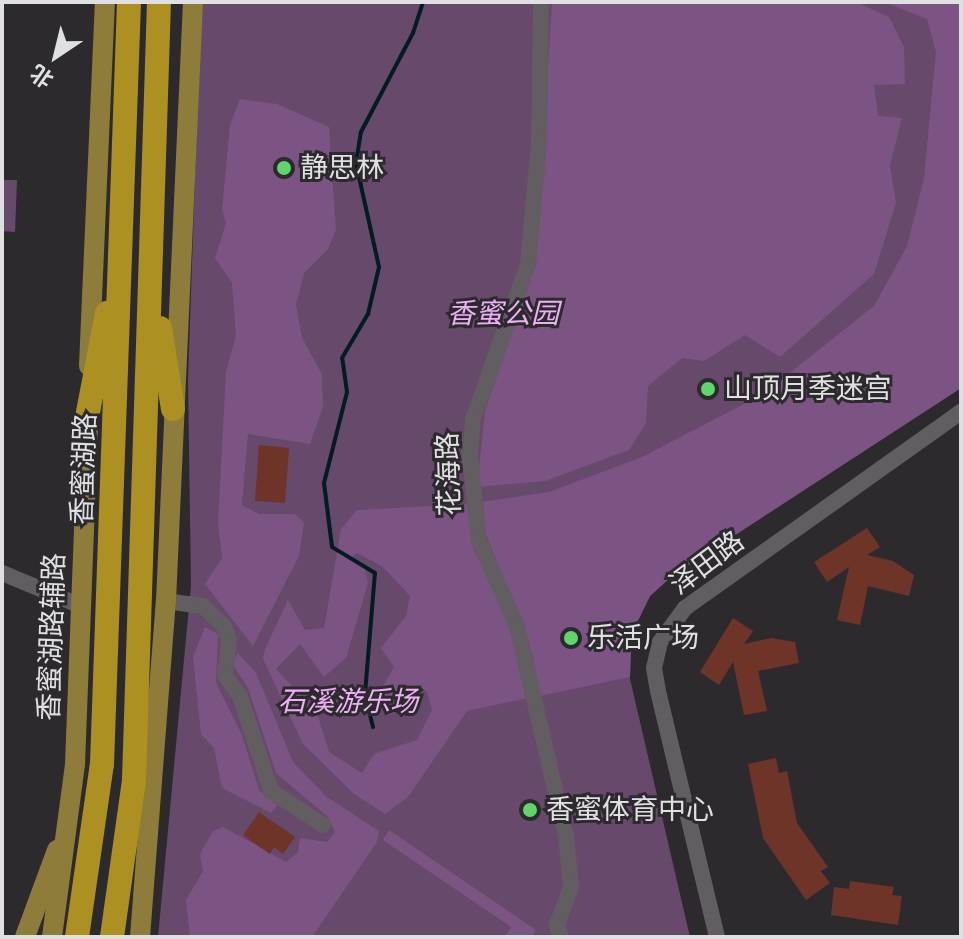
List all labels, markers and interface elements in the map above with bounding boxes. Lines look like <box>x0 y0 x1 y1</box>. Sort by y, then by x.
north arrow <box>16 16 96 96</box>
text: 北 <box>25 59 59 93</box>
place label: 静思林 <box>300 151 384 185</box>
marker: 静思林 <box>275 159 293 177</box>
park label: 香蜜公园 <box>447 297 559 331</box>
place label: 山顶月季迷宫 <box>724 372 892 406</box>
marker: 山顶月季迷宫 <box>699 380 717 398</box>
street label: 香蜜湖路 <box>65 412 103 526</box>
street label: 花海路 <box>431 431 467 517</box>
street label: 泽田路 <box>663 524 751 602</box>
street label: 香蜜湖路辅路 <box>32 552 72 722</box>
place label: 乐活广场 <box>587 621 699 655</box>
marker: 乐活广场 <box>562 629 580 647</box>
park label: 石溪游乐场 <box>278 685 418 719</box>
place label: 香蜜体育中心 <box>546 793 714 827</box>
marker: 香蜜体育中心 <box>521 801 539 819</box>

